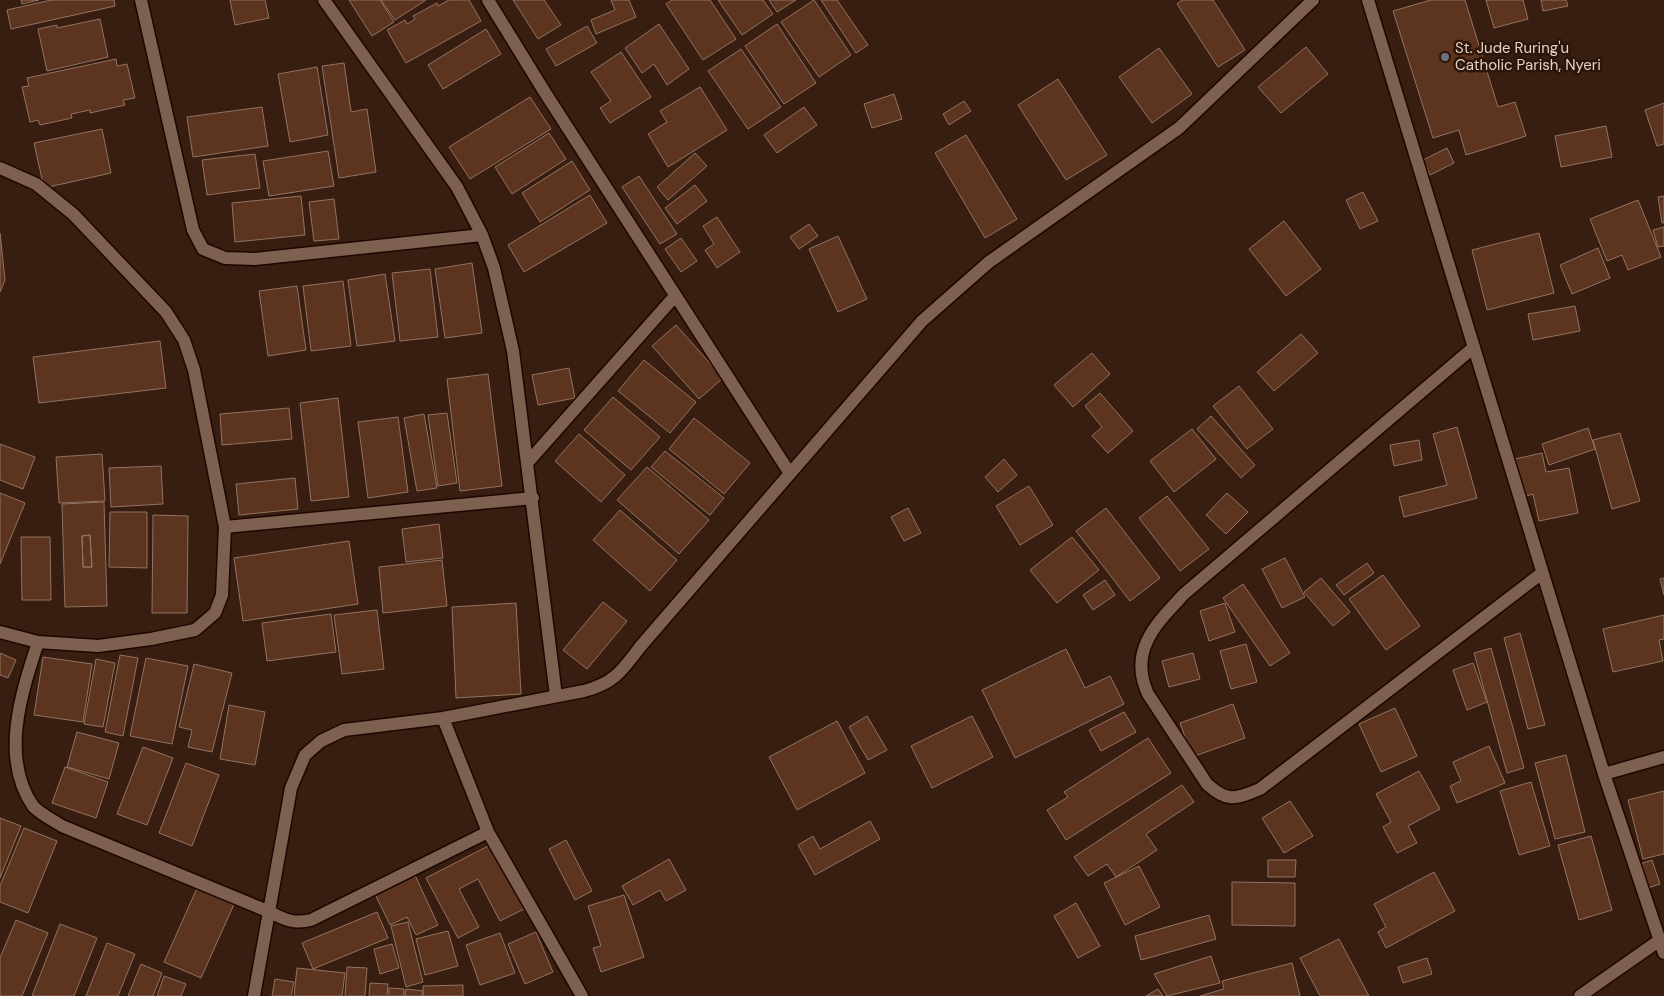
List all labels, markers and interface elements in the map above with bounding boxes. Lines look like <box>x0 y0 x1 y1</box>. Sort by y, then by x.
place label: St. Jude Ruring'u Catholic Parish, Nyeri <box>1455 38 1601 75</box>
marker: St. Jude Ruring'u Catholic Parish, Nyeri <box>1439 51 1451 63</box>

